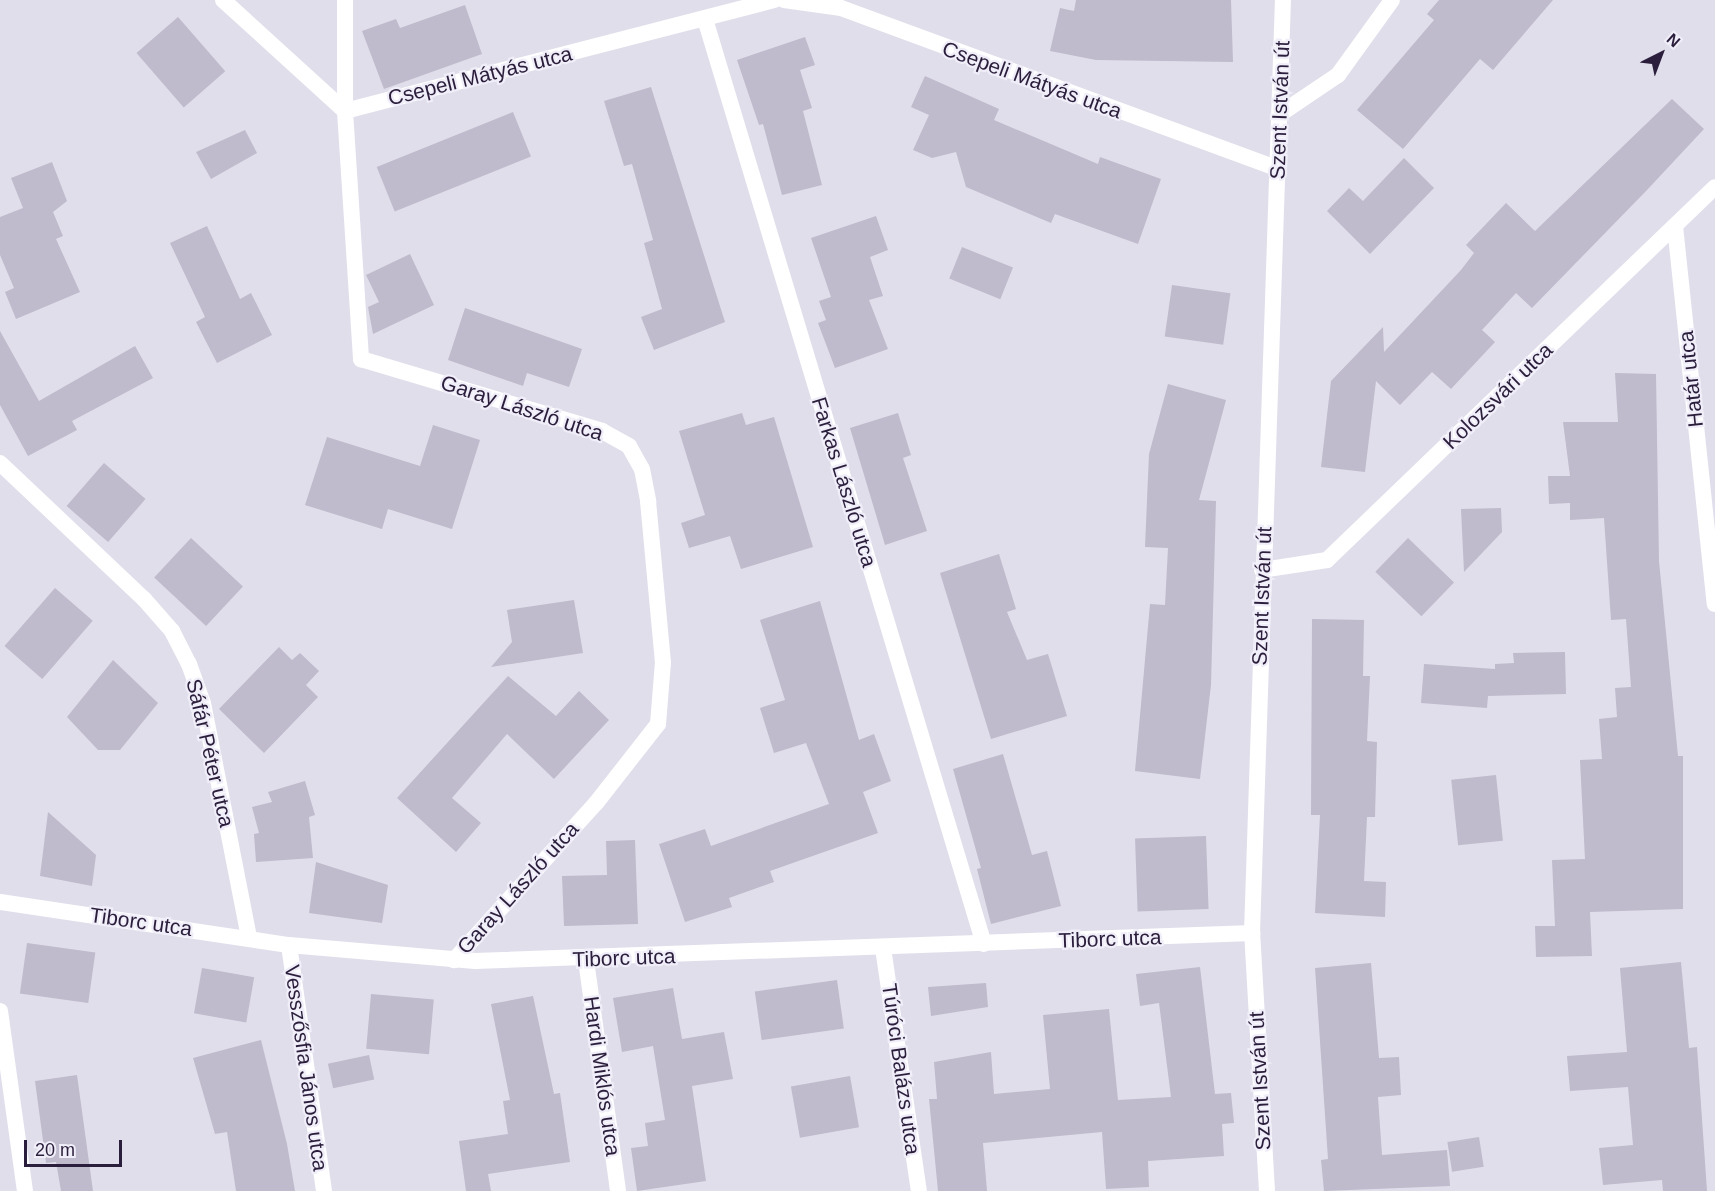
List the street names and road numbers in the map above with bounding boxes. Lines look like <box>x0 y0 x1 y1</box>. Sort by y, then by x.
street label: Csepeli Mátyás utca <box>939 36 1125 124</box>
street label: Szent István út <box>1265 40 1295 180</box>
street label: Csepeli Mátyás utca <box>385 41 575 111</box>
street label: Határ utca <box>1673 330 1709 428</box>
street label: Kolozsvári utca <box>1438 337 1558 455</box>
street label: Garay László utca <box>438 370 606 446</box>
street label: Farkas László utca <box>806 394 882 570</box>
street label: Szent István út <box>1247 526 1277 666</box>
street label: Sáfár Péter utca <box>181 676 239 830</box>
street label: Garay László utca <box>452 817 584 959</box>
street label: Tiborc utca <box>88 902 194 942</box>
street label: Tiborc utca <box>1058 925 1162 953</box>
street label: Tiborc utca <box>572 944 676 972</box>
street label: Vesszősfia János utca <box>279 963 333 1173</box>
street label: Túróci Balázs utca <box>877 982 925 1156</box>
street label: Hardi Miklós utca <box>578 995 626 1157</box>
street label: Szent István út <box>1244 1011 1276 1151</box>

